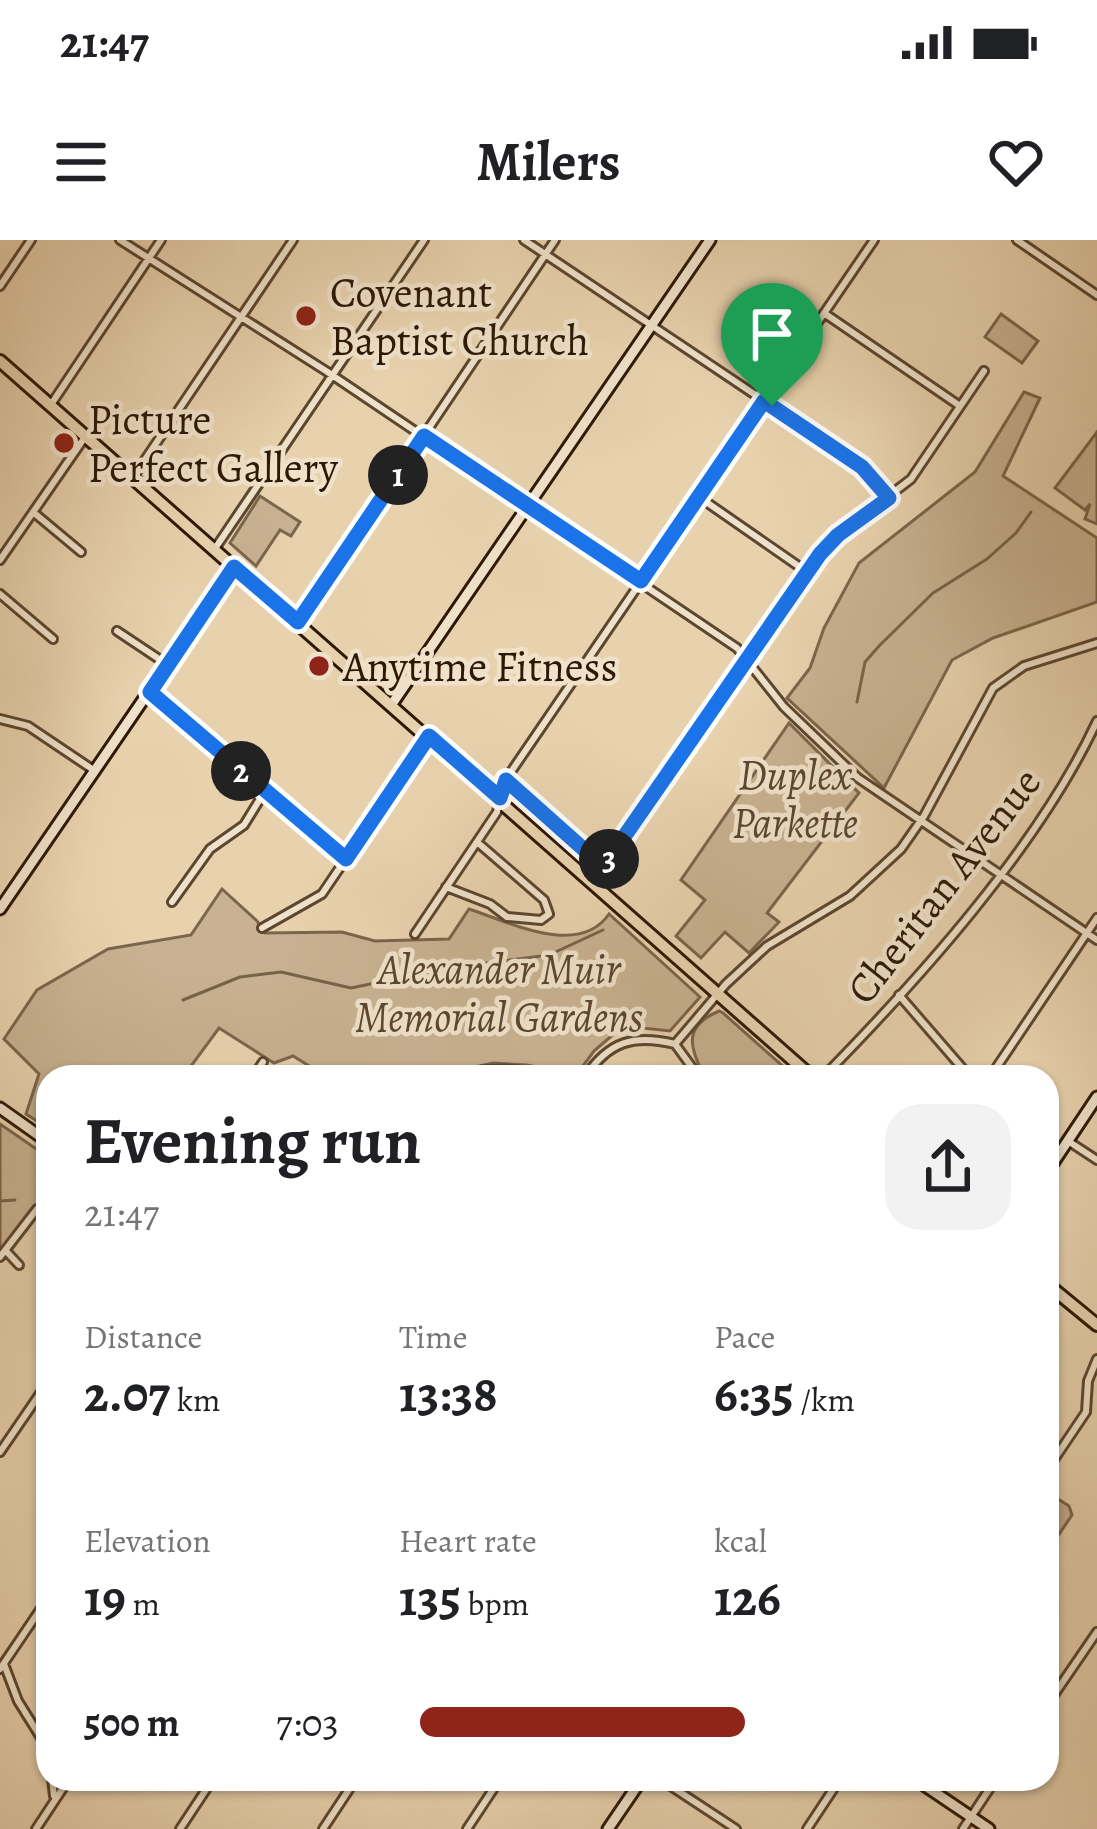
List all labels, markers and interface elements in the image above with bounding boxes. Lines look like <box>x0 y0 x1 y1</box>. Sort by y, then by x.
text: 21:47 <box>60 11 149 73</box>
text: Milers <box>476 125 621 199</box>
icon: menu <box>48 129 114 195</box>
icon: heart <box>983 129 1049 195</box>
place label: Covenant Baptist Church <box>330 264 589 369</box>
pin <box>721 283 823 406</box>
icon: arrive <box>739 301 805 367</box>
marker: Covenant Baptist Church <box>293 303 319 329</box>
place label: Picture Perfect Gallery <box>88 391 339 496</box>
marker: Picture Perfect Gallery <box>51 430 77 456</box>
pin: 1 <box>368 445 428 505</box>
text: 1 <box>392 452 404 497</box>
place label: Anytime Fitness <box>342 638 617 695</box>
marker: Anytime Fitness <box>306 653 332 679</box>
pin: 2 <box>211 741 271 801</box>
park label: Duplex Parkette <box>732 746 858 851</box>
text: 2 <box>233 748 249 793</box>
street label: Cheritan Avenue <box>833 755 1054 1015</box>
pin: 3 <box>579 829 639 889</box>
text: 3 <box>602 836 616 881</box>
park label: Alexander Muir Memorial Gardens <box>355 940 643 1045</box>
text: Evening run <box>84 1096 421 1186</box>
button: share <box>885 1104 1011 1230</box>
text: 21:47 <box>84 1186 159 1239</box>
text: Distance <box>84 1314 202 1359</box>
text: Time <box>399 1314 468 1359</box>
text: Pace <box>714 1314 775 1359</box>
text: 2.07 <box>84 1359 170 1429</box>
text: 13:38 <box>399 1359 498 1429</box>
text: 6:35 <box>714 1359 794 1429</box>
text: km <box>170 1377 221 1422</box>
text: /km <box>794 1377 855 1422</box>
text: Elevation <box>84 1518 211 1563</box>
text: Heart rate <box>399 1518 537 1563</box>
text: kcal <box>714 1518 767 1563</box>
text: 19 <box>84 1563 126 1633</box>
text: 135 <box>399 1563 461 1633</box>
text: 126 <box>714 1563 781 1633</box>
text: m <box>126 1581 160 1626</box>
text: bpm <box>461 1581 529 1626</box>
text: 500 m <box>84 1696 179 1749</box>
text: 7:03 <box>276 1696 339 1749</box>

